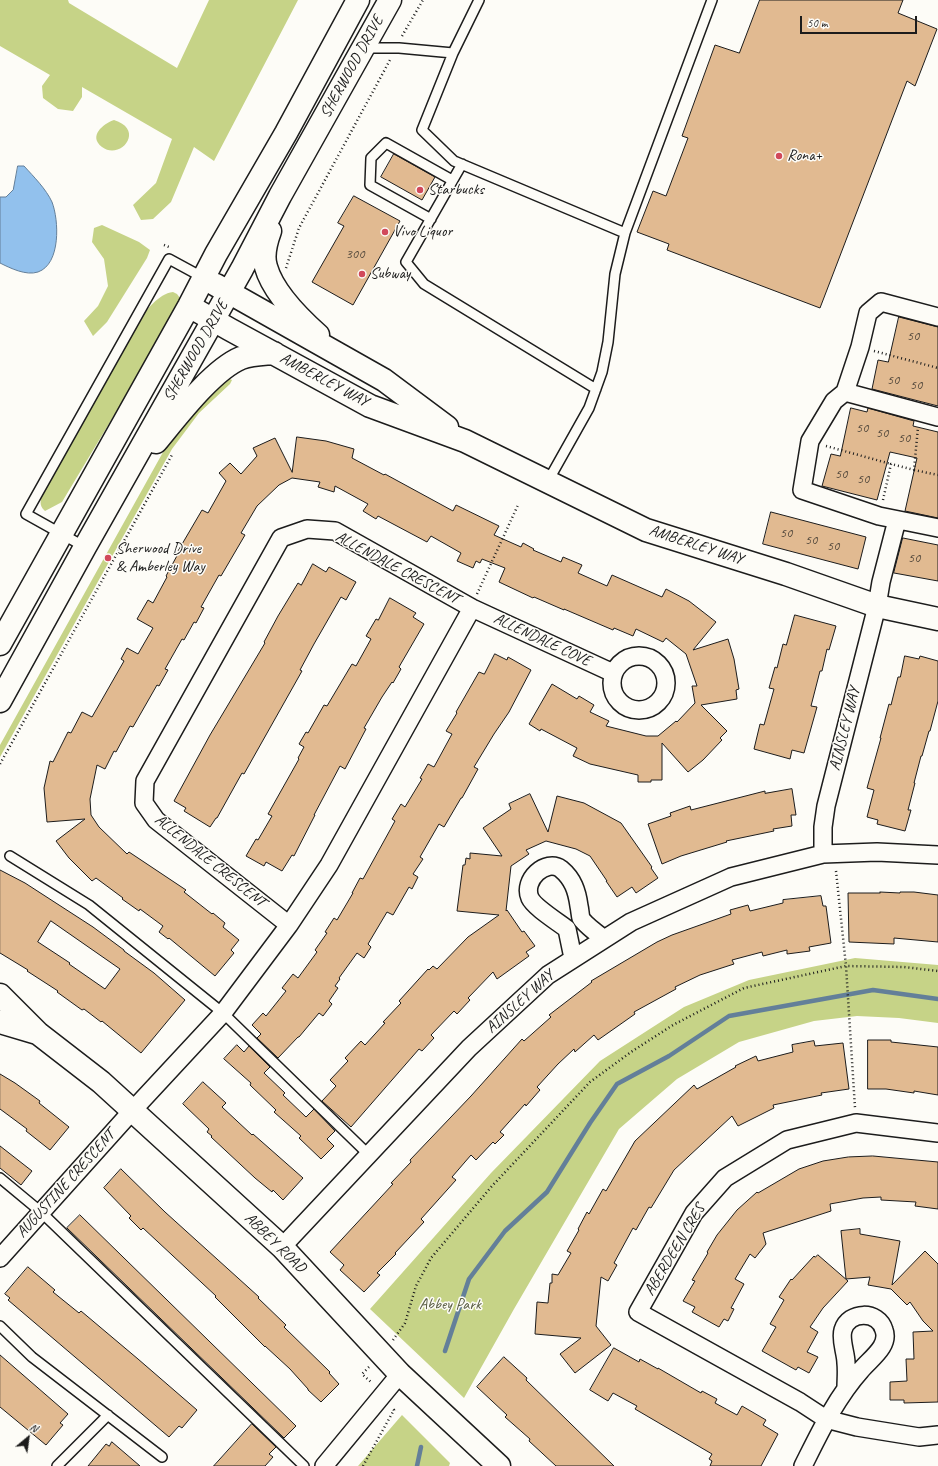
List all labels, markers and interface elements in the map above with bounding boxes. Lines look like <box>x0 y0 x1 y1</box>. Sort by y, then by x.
scale bar <box>802 8 919 34</box>
street label: SHERWOOD DRIVE <box>316 13 388 121</box>
text: 50 m <box>807 15 827 31</box>
place label: Rona+ <box>787 146 822 166</box>
marker: Rona+ <box>774 151 784 161</box>
place label: Starbucks <box>428 180 484 200</box>
marker: Starbucks <box>415 185 425 195</box>
place label: Vivo Liquor <box>393 222 452 242</box>
marker: Vivo Liquor <box>380 227 390 237</box>
house number: 300 <box>346 246 364 262</box>
place label: Subway <box>370 264 410 284</box>
marker: Subway <box>357 269 367 279</box>
street label: SHERWOOD DRIVE <box>159 297 233 405</box>
house number: 50 <box>907 328 919 344</box>
street label: AMBERLEY WAY <box>276 349 372 411</box>
house number: 50 <box>887 372 899 388</box>
house number: 50 <box>910 377 922 393</box>
house number: 50 <box>856 420 868 436</box>
house number: 50 <box>876 425 888 441</box>
house number: 50 <box>898 430 910 446</box>
house number: 50 <box>835 466 847 482</box>
house number: 50 <box>857 471 869 487</box>
street label: AMBERLEY WAY <box>647 521 745 569</box>
house number: 50 <box>780 525 792 541</box>
street label: ALLENDALE CRESCENT <box>332 527 462 609</box>
house number: 50 <box>805 532 817 548</box>
house number: 50 <box>827 538 839 554</box>
place label: Sherwood Drive & Amberley Way <box>116 539 205 577</box>
house number: 50 <box>908 550 920 566</box>
marker: Sherwood Drive & Amberley Way <box>103 553 113 563</box>
street label: ALLENDALE COVE <box>490 609 594 671</box>
street label: AINSLEY WAY <box>825 685 865 773</box>
street label: ALLENDALE CRESCENT <box>151 810 269 912</box>
street label: AINSLEY WAY <box>482 966 558 1038</box>
street label: AUGUSTINE CRESCENT <box>13 1126 119 1242</box>
street label: ABERDEEN CRES <box>640 1201 710 1299</box>
street label: ABBEY ROAD <box>240 1209 310 1277</box>
park label: Abbey Park <box>419 1295 481 1315</box>
north arrow <box>8 1418 48 1458</box>
text: N <box>27 1420 40 1435</box>

